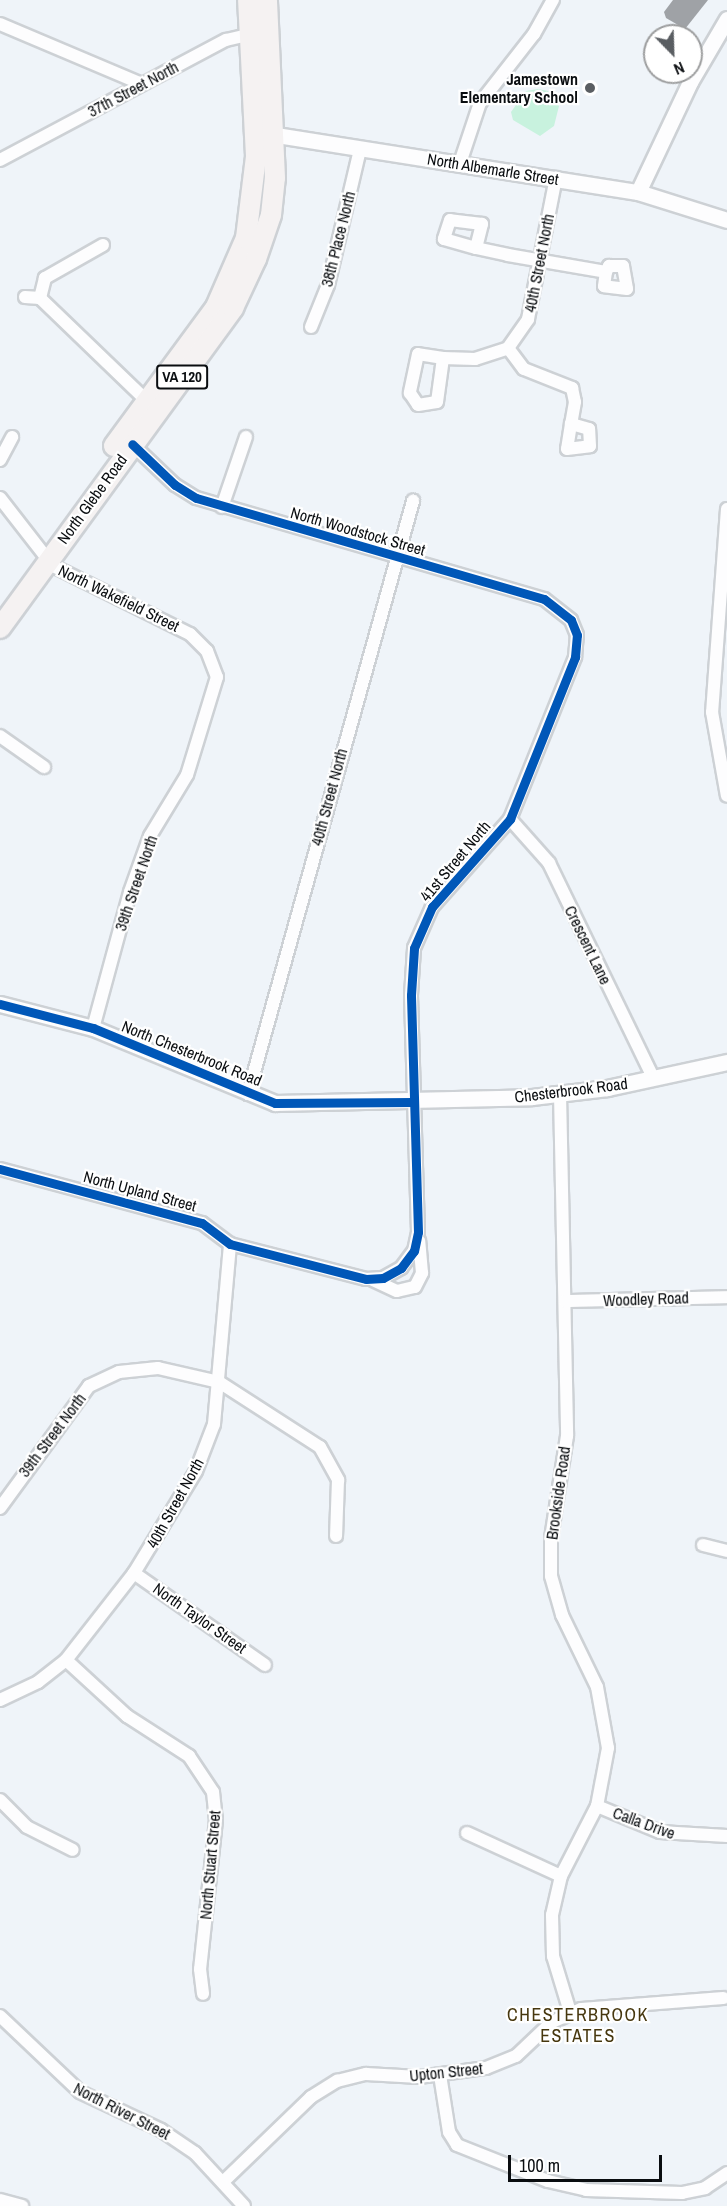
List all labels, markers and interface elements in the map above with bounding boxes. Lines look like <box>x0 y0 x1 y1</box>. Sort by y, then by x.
north arrow <box>643 24 703 84</box>
street label: 37th Street North <box>84 57 182 121</box>
text: N <box>671 57 688 81</box>
place label: Jamestown Elementary School <box>460 69 578 107</box>
marker: Jamestown Elementary School <box>583 81 597 95</box>
street label: North Albemarle Street <box>426 149 560 189</box>
street label: 38th Place North <box>317 189 359 289</box>
street label: 40th Street North <box>520 212 558 314</box>
road number: VA 120 <box>155 365 209 389</box>
street label: North Glebe Road <box>53 451 131 547</box>
street label: North Woodstock Street <box>289 503 427 559</box>
street label: North Wakefield Street <box>55 560 183 636</box>
street label: 40th Street North <box>307 746 351 848</box>
street label: 41st Street North <box>416 817 494 905</box>
street label: 39th Street North <box>111 833 161 933</box>
street label: Crescent Lane <box>561 902 615 988</box>
street label: North Chesterbrook Road <box>119 1016 265 1090</box>
street label: Chesterbrook Road <box>513 1074 629 1106</box>
street label: North Upland Street <box>82 1167 198 1215</box>
street label: Woodley Road <box>603 1288 689 1310</box>
street label: 39th Street North <box>14 1389 90 1481</box>
street label: Brookside Road <box>542 1445 574 1541</box>
street label: 40th Street North <box>142 1455 208 1551</box>
street label: North Taylor Street <box>150 1579 250 1657</box>
street label: Calla Drive <box>610 1803 678 1843</box>
street label: North Stuart Street <box>196 1810 224 1920</box>
district label: CHESTERBROOK ESTATES <box>507 2005 649 2048</box>
street label: Upton Street <box>408 2059 484 2085</box>
street label: North River Street <box>71 2078 173 2144</box>
scale bar <box>511 2143 666 2181</box>
text: 100 m <box>519 2153 560 2178</box>

